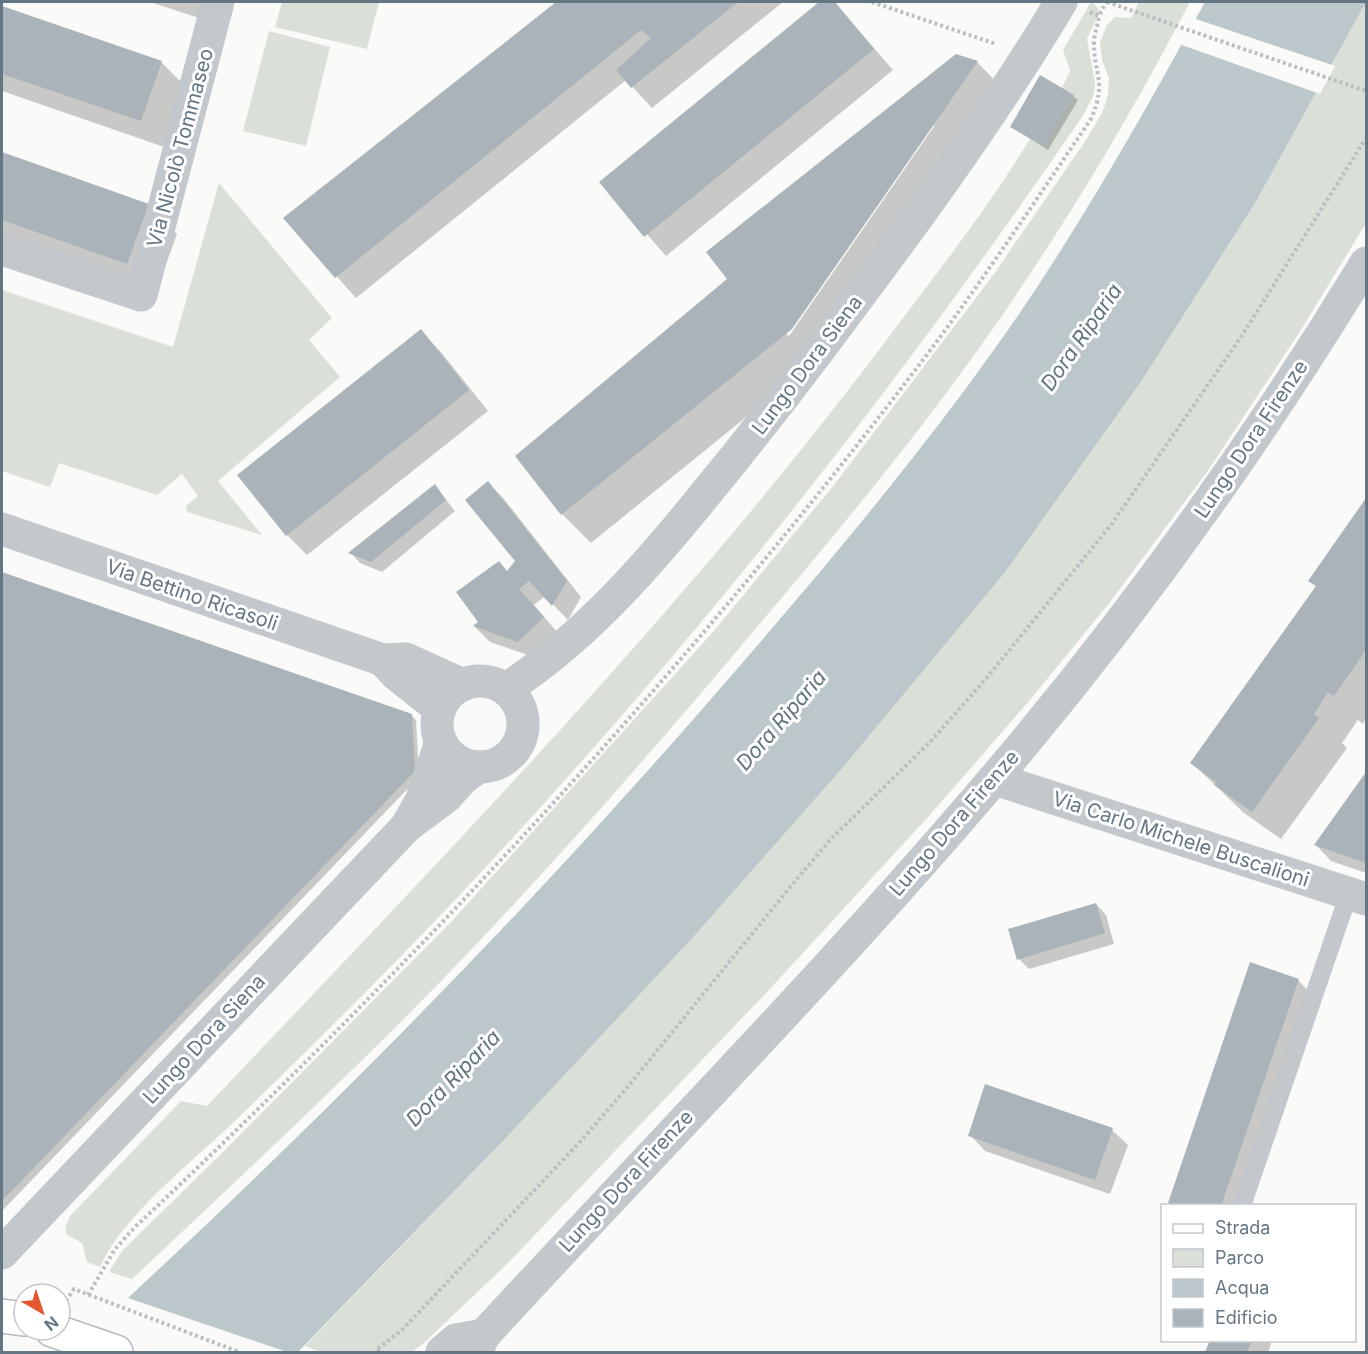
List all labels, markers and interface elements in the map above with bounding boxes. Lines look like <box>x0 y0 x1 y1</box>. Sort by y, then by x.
street label: Via Nicolò Tommaseo <box>142 46 218 250</box>
water label: Dora Riparia <box>1035 279 1127 395</box>
street label: Lungo Dora Siena <box>747 291 867 439</box>
street label: Lungo Dora Firenze <box>1189 355 1313 523</box>
street label: Via Bettino Ricasoli <box>103 554 281 636</box>
water label: Dora Riparia <box>731 665 831 775</box>
street label: Lungo Dora Firenze <box>884 745 1024 901</box>
street label: Via Carlo Michele Buscalioni <box>1050 786 1312 892</box>
street label: Lungo Dora Siena <box>138 969 270 1109</box>
water label: Dora Riparia <box>401 1024 505 1132</box>
street label: Lungo Dora Firenze <box>554 1105 698 1257</box>
legend <box>1161 1204 1356 1342</box>
text: Strada <box>1215 1217 1270 1238</box>
text: Parco <box>1215 1247 1264 1268</box>
text: Acqua <box>1215 1277 1269 1298</box>
north arrow <box>12 1282 72 1342</box>
text: Edificio <box>1215 1307 1278 1328</box>
text: N <box>40 1312 62 1335</box>

